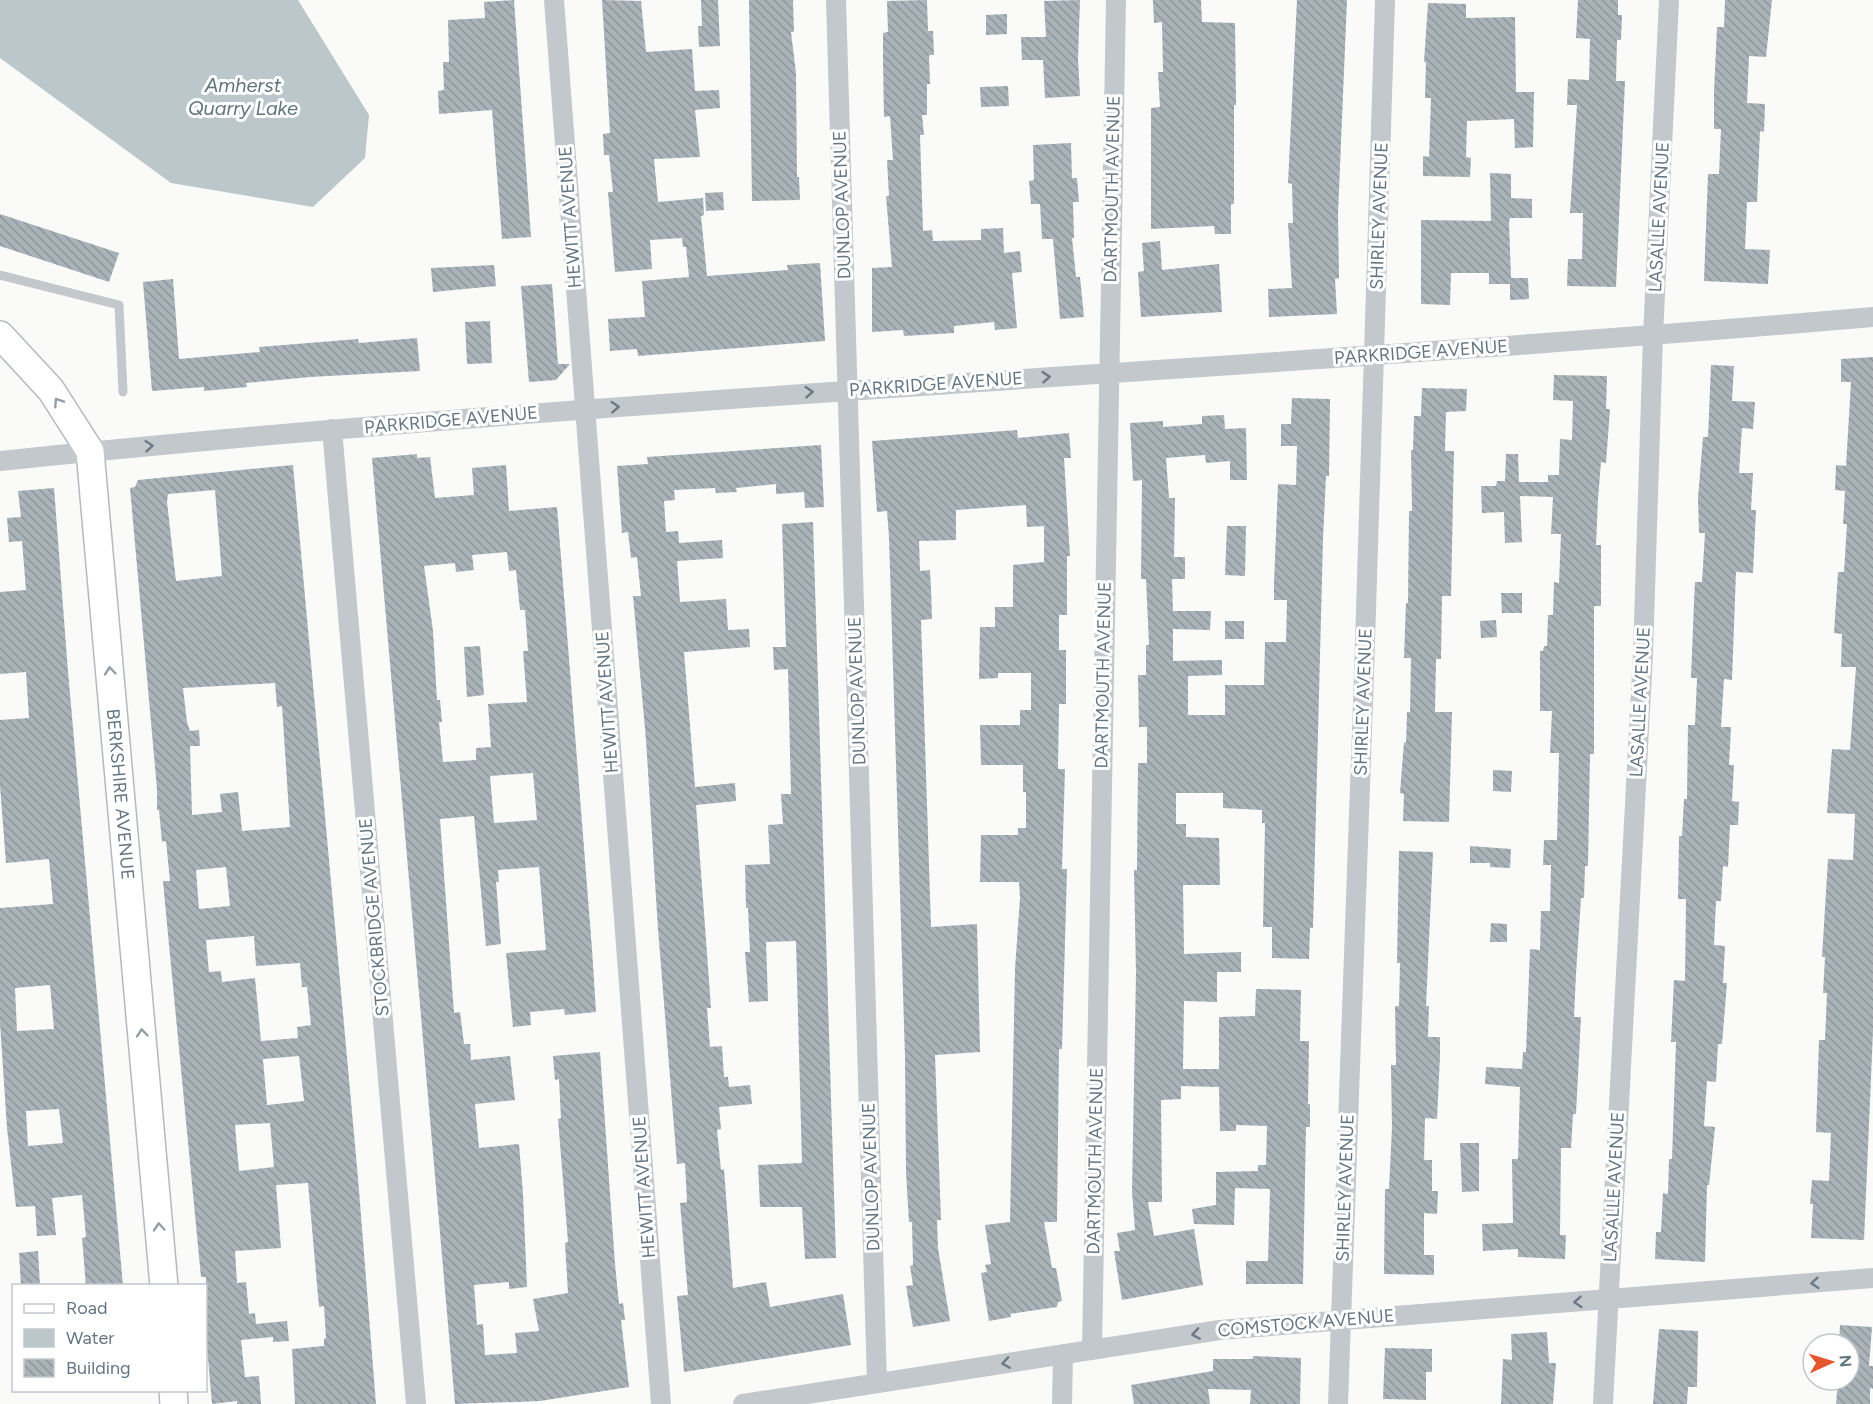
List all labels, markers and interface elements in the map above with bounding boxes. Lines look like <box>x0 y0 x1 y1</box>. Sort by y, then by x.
water label: Amherst Quarry Lake <box>188 73 298 120</box>
street label: DARTMOUTH AVENUE <box>1099 95 1125 283</box>
street label: DUNLOP AVENUE <box>828 130 856 280</box>
street label: LASALLE AVENUE <box>1644 141 1674 293</box>
street label: SHIRLEY AVENUE <box>1365 142 1393 290</box>
street label: HEWITT AVENUE <box>554 145 586 289</box>
street label: PARKRIDGE AVENUE <box>1333 335 1509 369</box>
street label: PARKRIDGE AVENUE <box>848 367 1024 401</box>
one-way arrow <box>1041 371 1050 384</box>
one-way arrow <box>805 386 814 399</box>
one-way arrow <box>54 398 66 408</box>
street label: PARKRIDGE AVENUE <box>363 401 539 439</box>
one-way arrow <box>610 401 619 414</box>
one-way arrow <box>144 440 153 453</box>
street label: DARTMOUTH AVENUE <box>1090 581 1116 769</box>
street label: DUNLOP AVENUE <box>843 616 871 766</box>
street label: LASALLE AVENUE <box>1625 626 1655 778</box>
street label: SHIRLEY AVENUE <box>1349 628 1377 776</box>
street label: HEWITT AVENUE <box>591 630 623 774</box>
one-way arrow <box>104 667 117 676</box>
street label: BERKSHIRE AVENUE <box>102 708 139 881</box>
street label: STOCKBRIDGE AVENUE <box>354 817 394 1017</box>
one-way arrow <box>136 1028 149 1037</box>
street label: DARTMOUTH AVENUE <box>1082 1067 1108 1255</box>
street label: DUNLOP AVENUE <box>857 1102 885 1252</box>
street label: LASALLE AVENUE <box>1599 1111 1629 1263</box>
street label: SHIRLEY AVENUE <box>1331 1114 1359 1262</box>
street label: HEWITT AVENUE <box>628 1115 660 1259</box>
one-way arrow <box>153 1223 166 1232</box>
one-way arrow <box>1810 1276 1819 1289</box>
legend <box>12 1284 207 1392</box>
one-way arrow <box>1574 1295 1583 1308</box>
text: Road <box>66 1297 107 1319</box>
street label: COMSTOCK AVENUE <box>1217 1304 1395 1342</box>
text: Water <box>66 1327 114 1349</box>
one-way arrow <box>1191 1327 1201 1339</box>
north arrow <box>1801 1332 1861 1392</box>
text: N <box>1836 1354 1855 1368</box>
one-way arrow <box>1001 1356 1010 1368</box>
text: Building <box>66 1357 131 1379</box>

